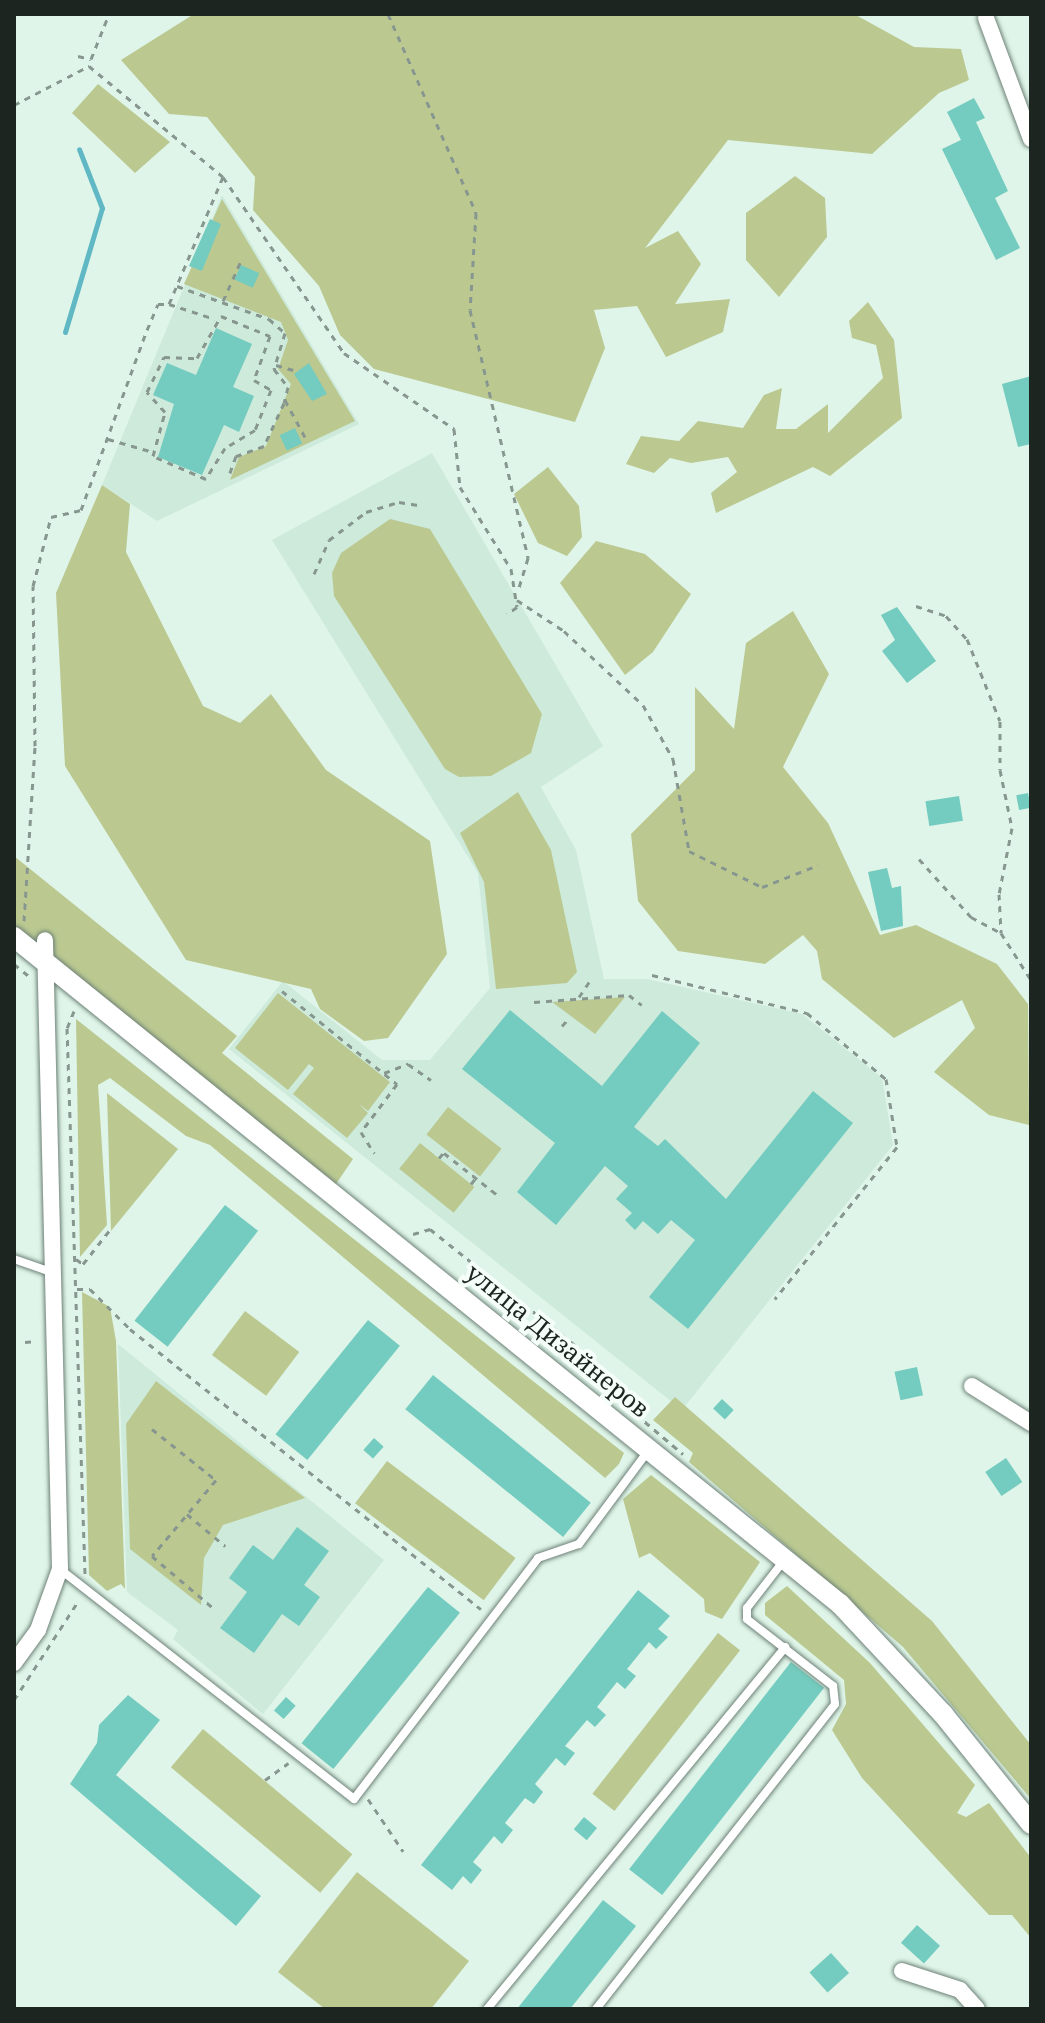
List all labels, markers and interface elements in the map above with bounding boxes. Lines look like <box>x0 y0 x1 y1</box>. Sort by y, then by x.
street label: улица Дизайнеров <box>461 1257 655 1423</box>

